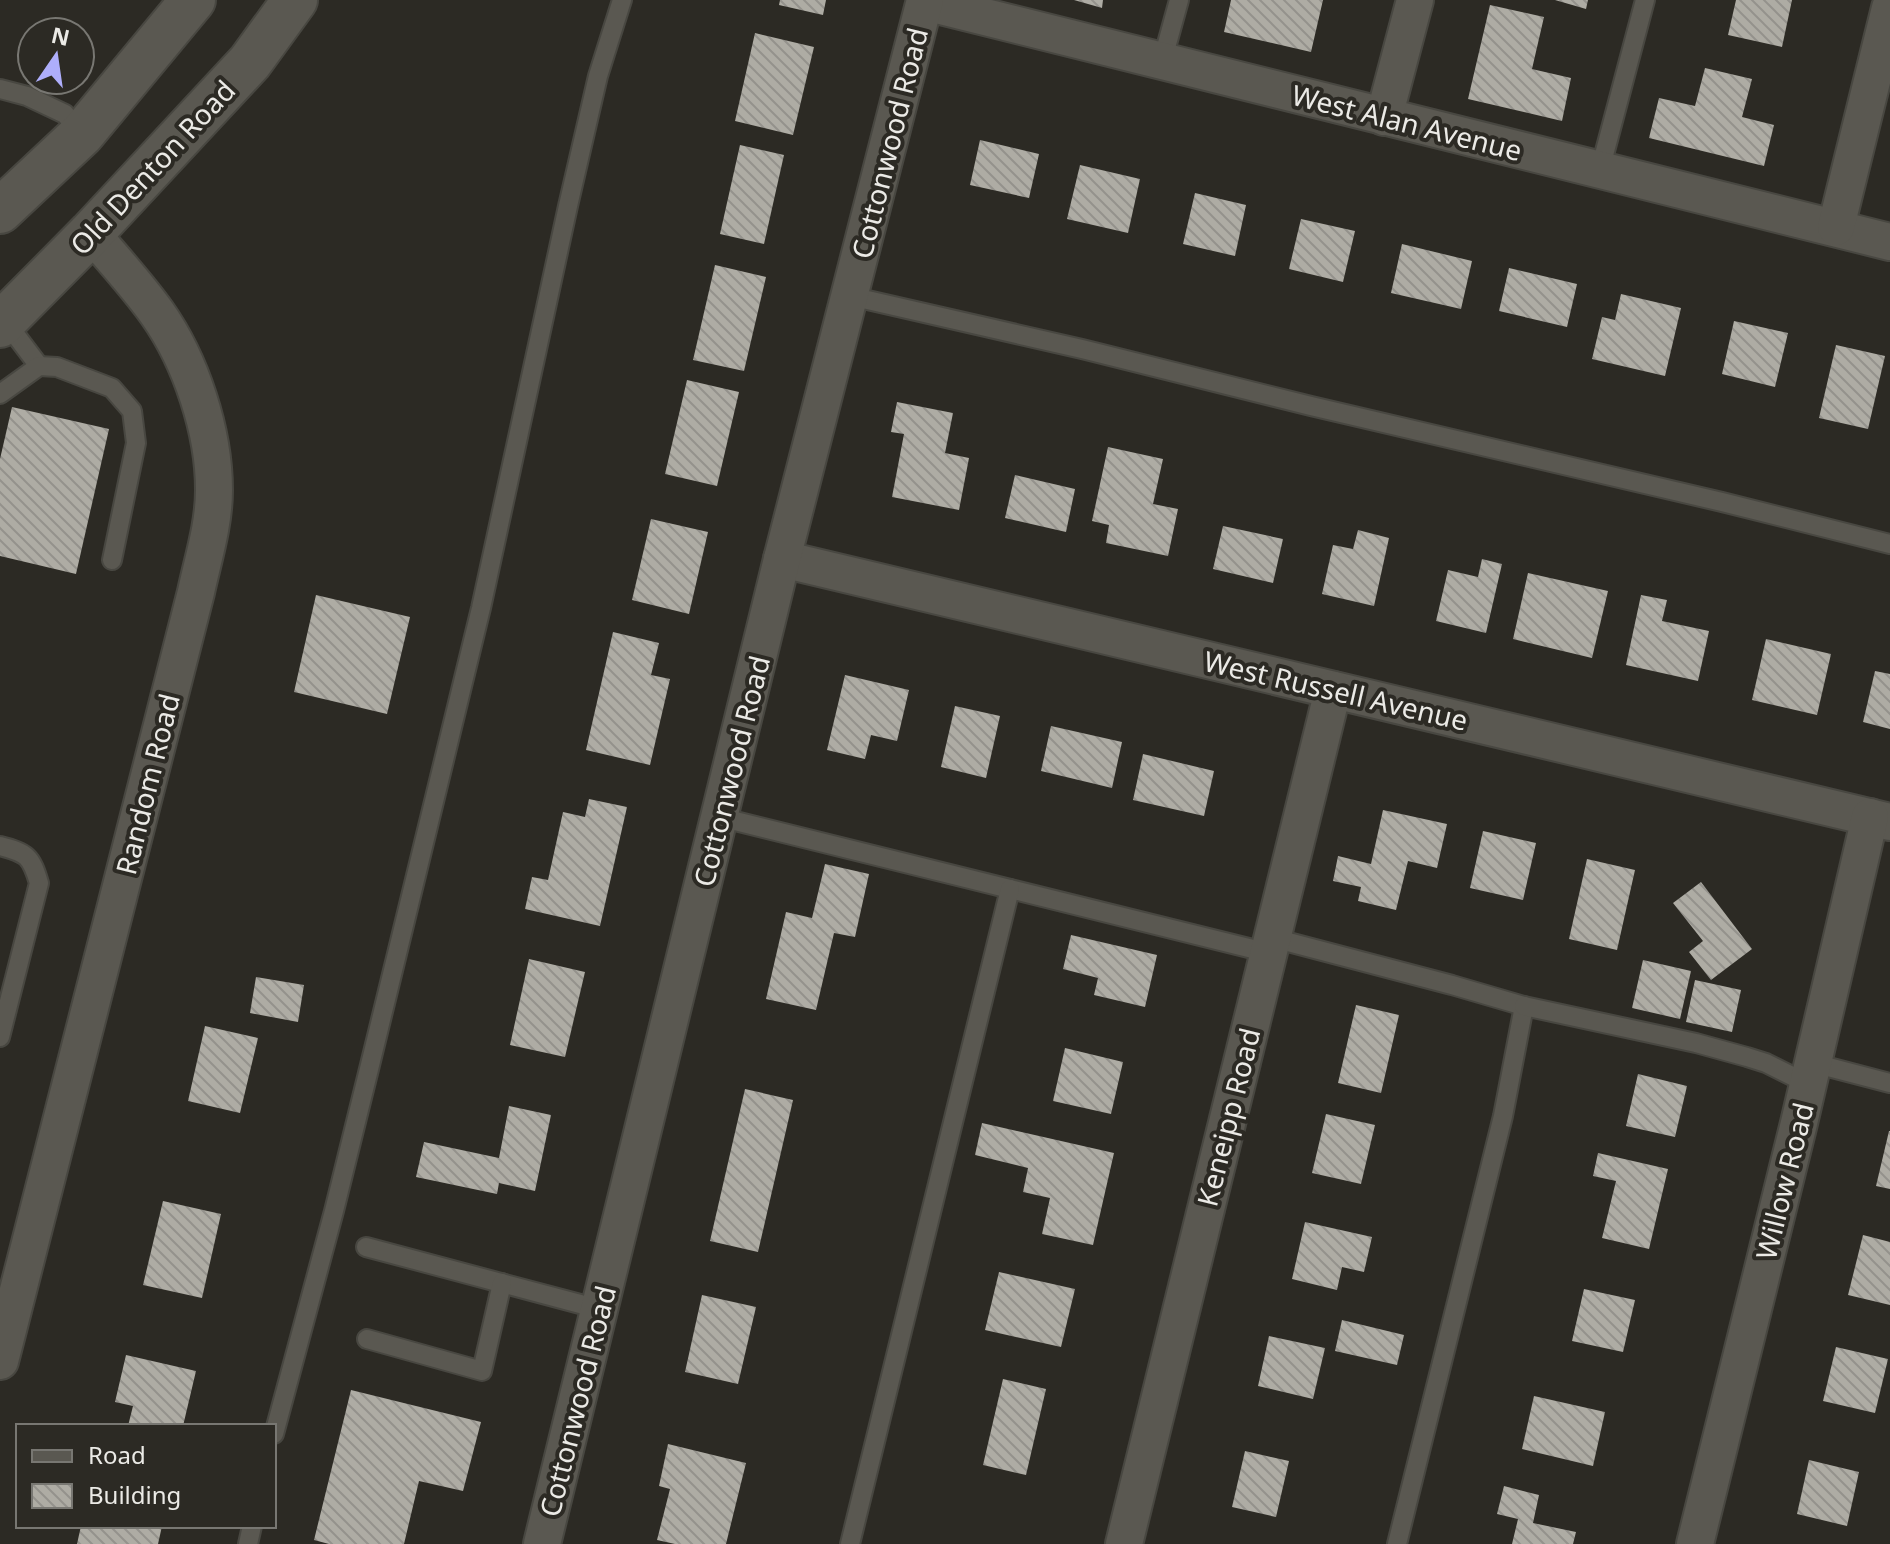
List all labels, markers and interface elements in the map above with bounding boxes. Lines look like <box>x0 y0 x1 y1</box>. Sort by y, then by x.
north arrow <box>16 16 96 96</box>
text: N <box>49 19 73 52</box>
street label: Cottonwood Road <box>842 24 936 262</box>
street label: Old Denton Road <box>61 71 243 263</box>
street label: West Alan Avenue <box>1288 75 1526 169</box>
street label: West Russell Avenue <box>1200 641 1472 739</box>
street label: Cottonwood Road <box>684 652 778 890</box>
street label: Random Road <box>106 689 188 879</box>
street label: Keneipp Road <box>1187 1024 1269 1210</box>
street label: Willow Road <box>1746 1098 1822 1264</box>
street label: Cottonwood Road <box>530 1282 624 1520</box>
legend <box>16 1424 276 1528</box>
text: Road <box>88 1438 146 1471</box>
text: Building <box>88 1478 181 1511</box>

